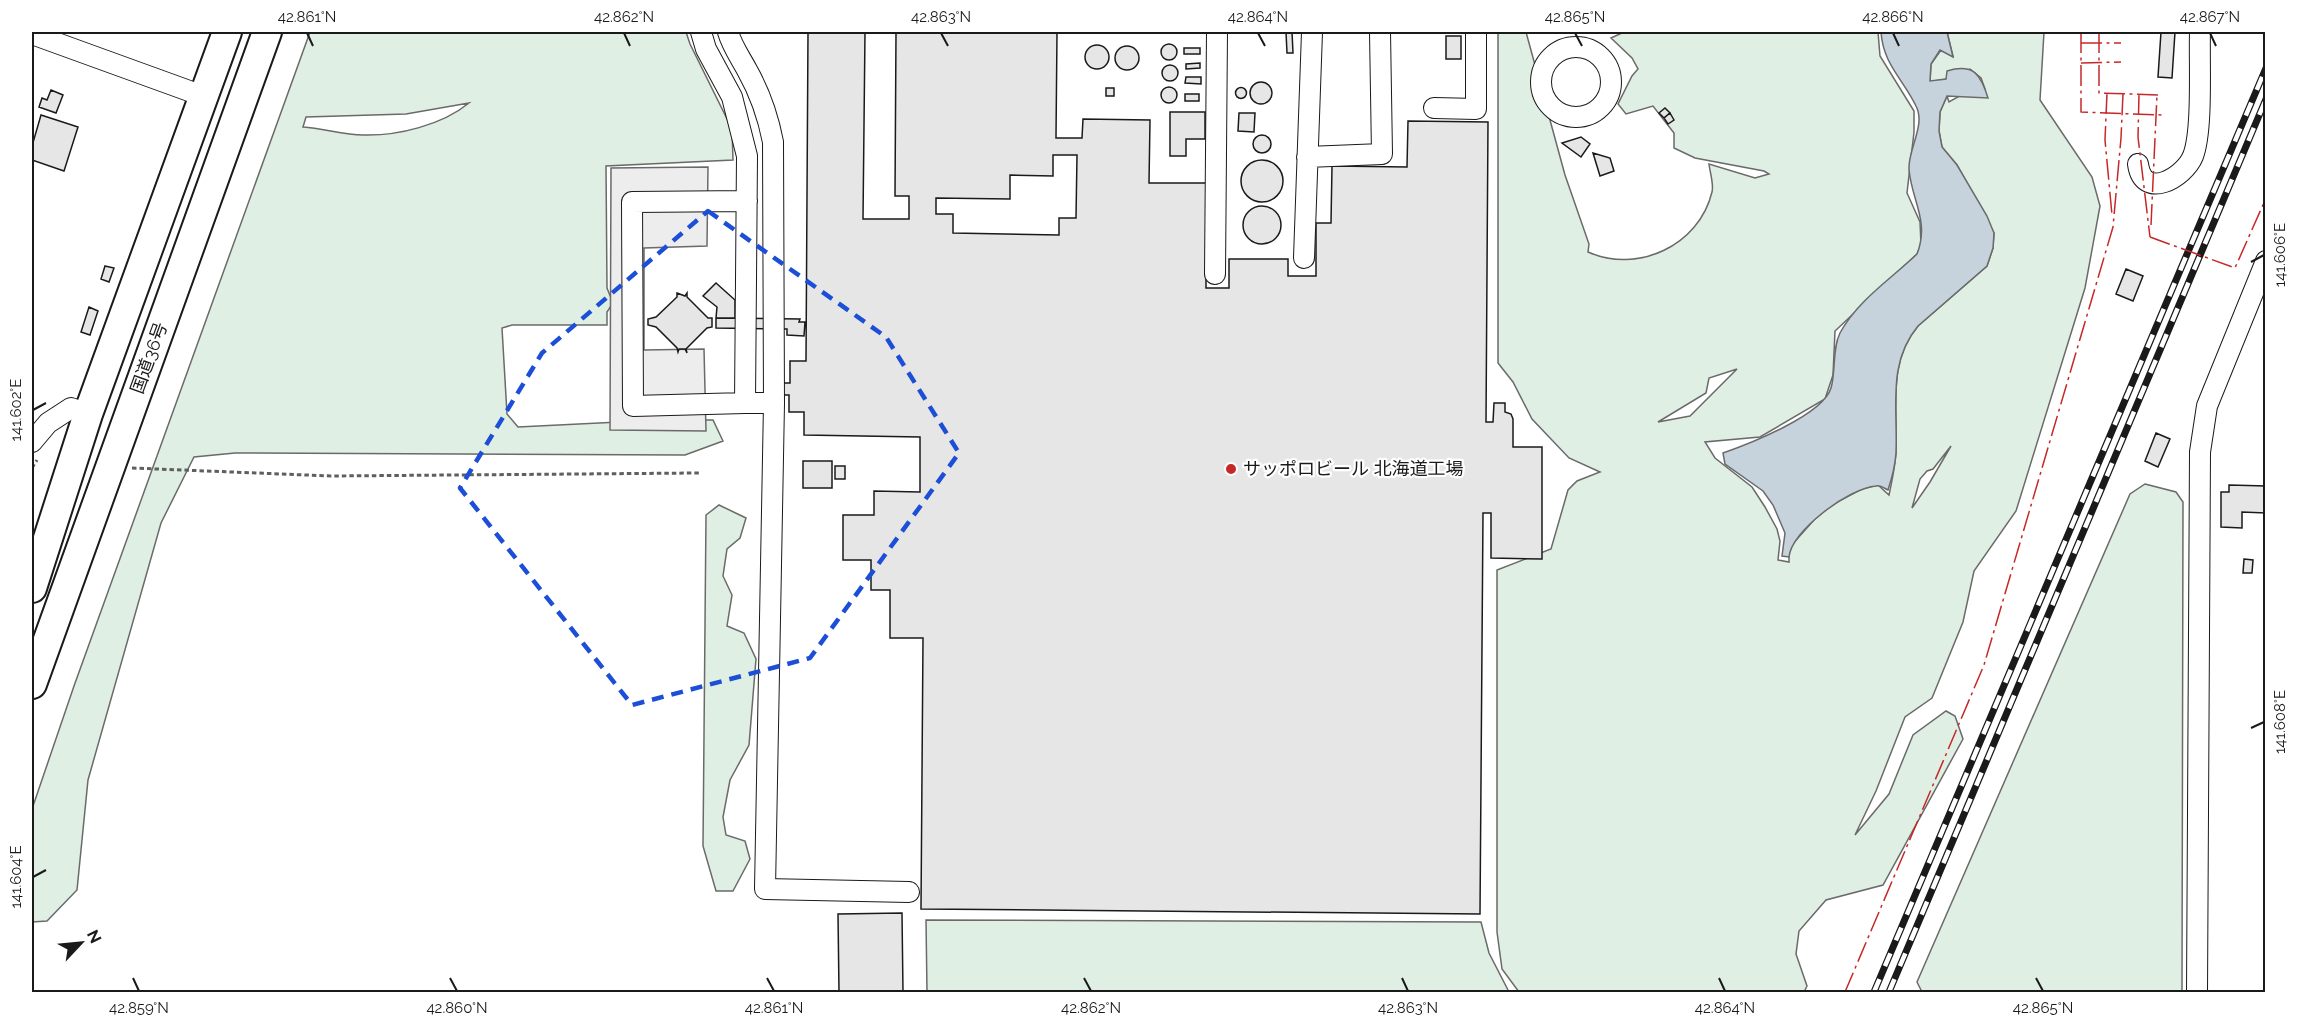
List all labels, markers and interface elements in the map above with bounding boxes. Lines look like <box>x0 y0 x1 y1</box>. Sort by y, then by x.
text: 42.861°N <box>278 8 336 26</box>
text: 42.862°N <box>594 8 654 26</box>
text: 42.863°N <box>911 8 971 26</box>
text: 42.864°N <box>1228 8 1288 26</box>
text: 42.865°N <box>1545 8 1605 26</box>
text: 42.866°N <box>1862 8 1924 26</box>
text: 42.867°N <box>2180 8 2240 26</box>
text: 141.606°E <box>2271 223 2289 287</box>
street label: 国道36号 <box>126 319 171 396</box>
text: 141.602°E <box>7 379 25 441</box>
place label: サッポロビール 北海道工場 <box>1243 458 1464 479</box>
marker: サッポロビール 北海道工場 <box>1224 462 1238 476</box>
text: 141.608°E <box>2271 690 2289 754</box>
text: 141.604°E <box>7 845 25 909</box>
north arrow <box>51 913 111 973</box>
text: N <box>83 927 105 946</box>
text: 42.859°N <box>109 999 169 1017</box>
text: 42.860°N <box>426 999 488 1017</box>
text: 42.861°N <box>745 999 803 1017</box>
text: 42.862°N <box>1061 999 1121 1017</box>
text: 42.863°N <box>1378 999 1438 1017</box>
text: 42.864°N <box>1695 999 1755 1017</box>
text: 42.865°N <box>2013 999 2073 1017</box>

